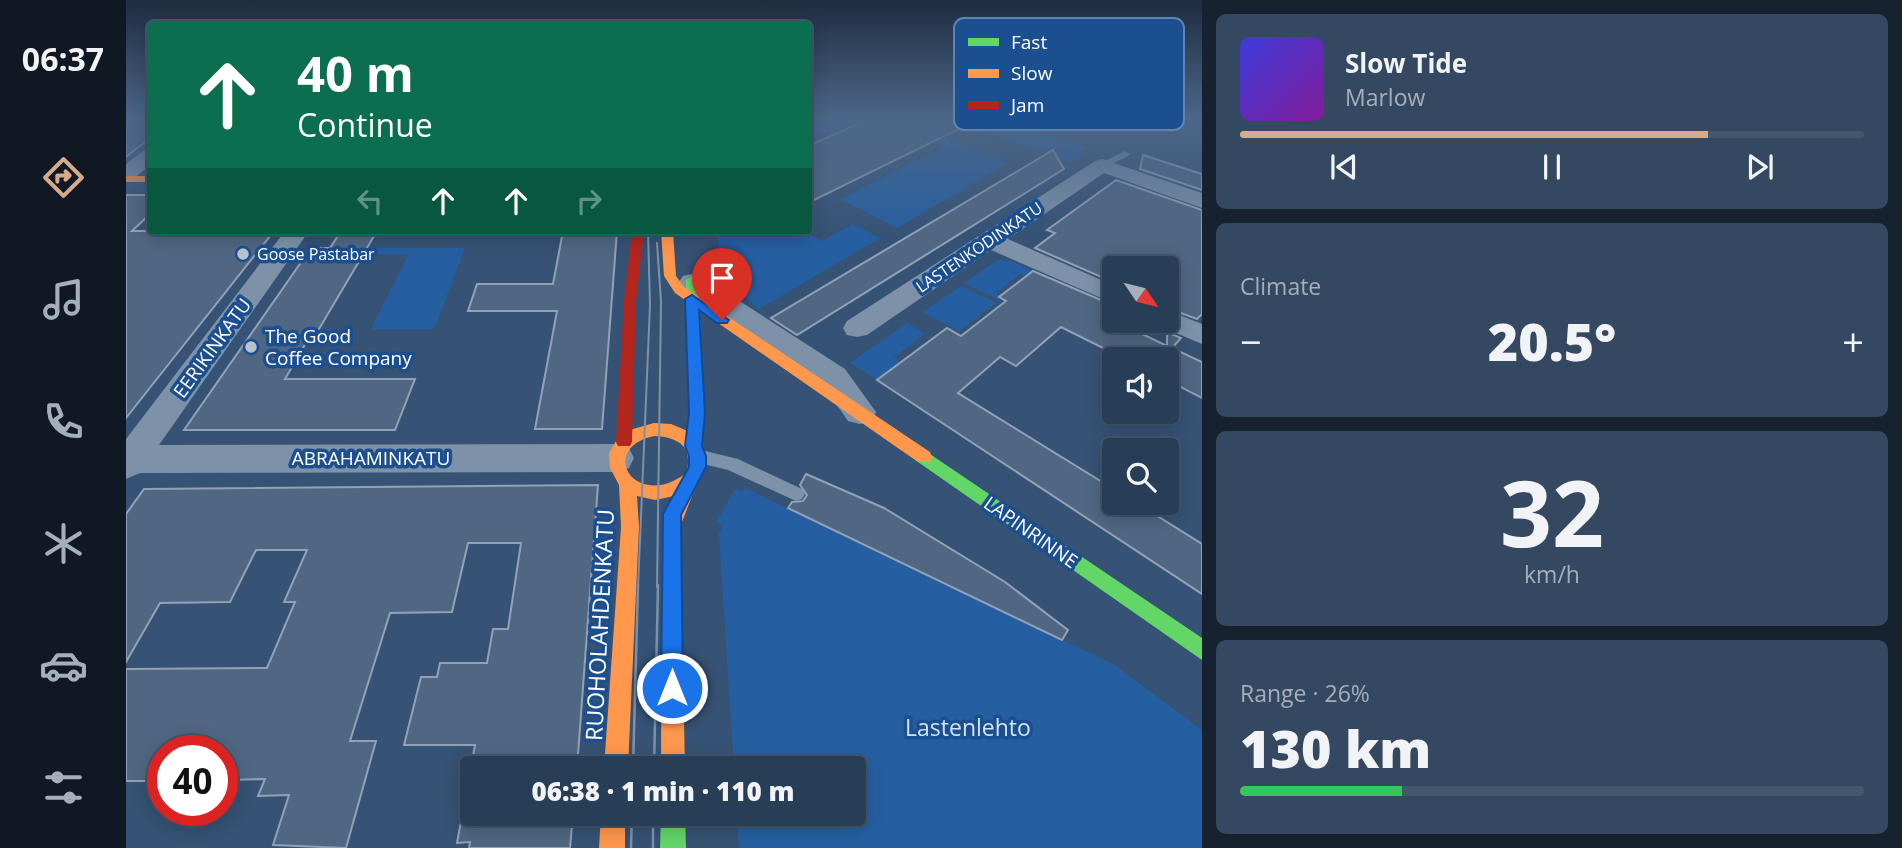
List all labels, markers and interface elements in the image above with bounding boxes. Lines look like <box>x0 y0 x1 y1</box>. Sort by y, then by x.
legend <box>954 18 1184 130</box>
text: Fast <box>1011 29 1047 55</box>
text: 06:37 <box>22 37 104 80</box>
text: 40 m <box>297 40 414 106</box>
text: Slow Tide <box>1345 45 1467 81</box>
icon: ahead <box>182 49 273 140</box>
text: Slow <box>1011 60 1053 86</box>
text: Marlow <box>1345 81 1425 113</box>
text: Jam <box>1009 92 1044 118</box>
text: Continue <box>297 103 433 146</box>
icon: previous <box>1325 148 1363 186</box>
icon: pause <box>1533 148 1571 186</box>
icon: next <box>1741 148 1779 186</box>
icon: directions <box>39 153 88 202</box>
icon: left <box>351 182 389 220</box>
icon: ahead <box>424 182 462 220</box>
icon: ahead <box>497 182 535 220</box>
icon: right <box>570 182 608 220</box>
street label: LASTENKODINKATU <box>912 197 1046 297</box>
place label: Goose Pastabar <box>257 243 375 265</box>
marker: Goose Pastabar <box>235 246 251 262</box>
pin <box>692 248 752 320</box>
north arrow <box>1102 256 1180 332</box>
map controls <box>1102 256 1179 515</box>
icon: arrive <box>703 259 741 297</box>
text: Climate <box>1240 270 1321 302</box>
icon: music <box>39 275 88 324</box>
street label: EERIKINKATU <box>167 293 257 403</box>
text: 20.5° <box>1488 305 1616 376</box>
text: − <box>1240 315 1262 367</box>
text: + <box>1842 315 1864 367</box>
place label: The Good Coffee Company <box>265 323 412 371</box>
marker: The Good Coffee Company <box>243 339 259 355</box>
button: sound <box>1102 347 1179 424</box>
icon: phone <box>39 397 88 446</box>
button: search <box>1102 438 1179 515</box>
street label: ABRAHAMINKATU <box>292 445 450 471</box>
text: 32 <box>1500 450 1604 574</box>
street label: LAPINRINNE <box>979 490 1083 574</box>
street label: RUOHOLAHDENKATU <box>577 508 621 742</box>
icon: climate <box>39 519 88 568</box>
text: km/h <box>1524 558 1580 590</box>
icon: car <box>39 641 88 690</box>
position arrow <box>635 651 709 725</box>
text: Range · 26% <box>1240 677 1370 709</box>
park label: Lastenlehto <box>905 711 1031 743</box>
text: 130 km <box>1240 712 1431 783</box>
speed limit sign: 40 <box>147 735 238 826</box>
icon: filters <box>39 763 88 812</box>
text: 06:38 · 1 min · 110 m <box>532 773 794 809</box>

